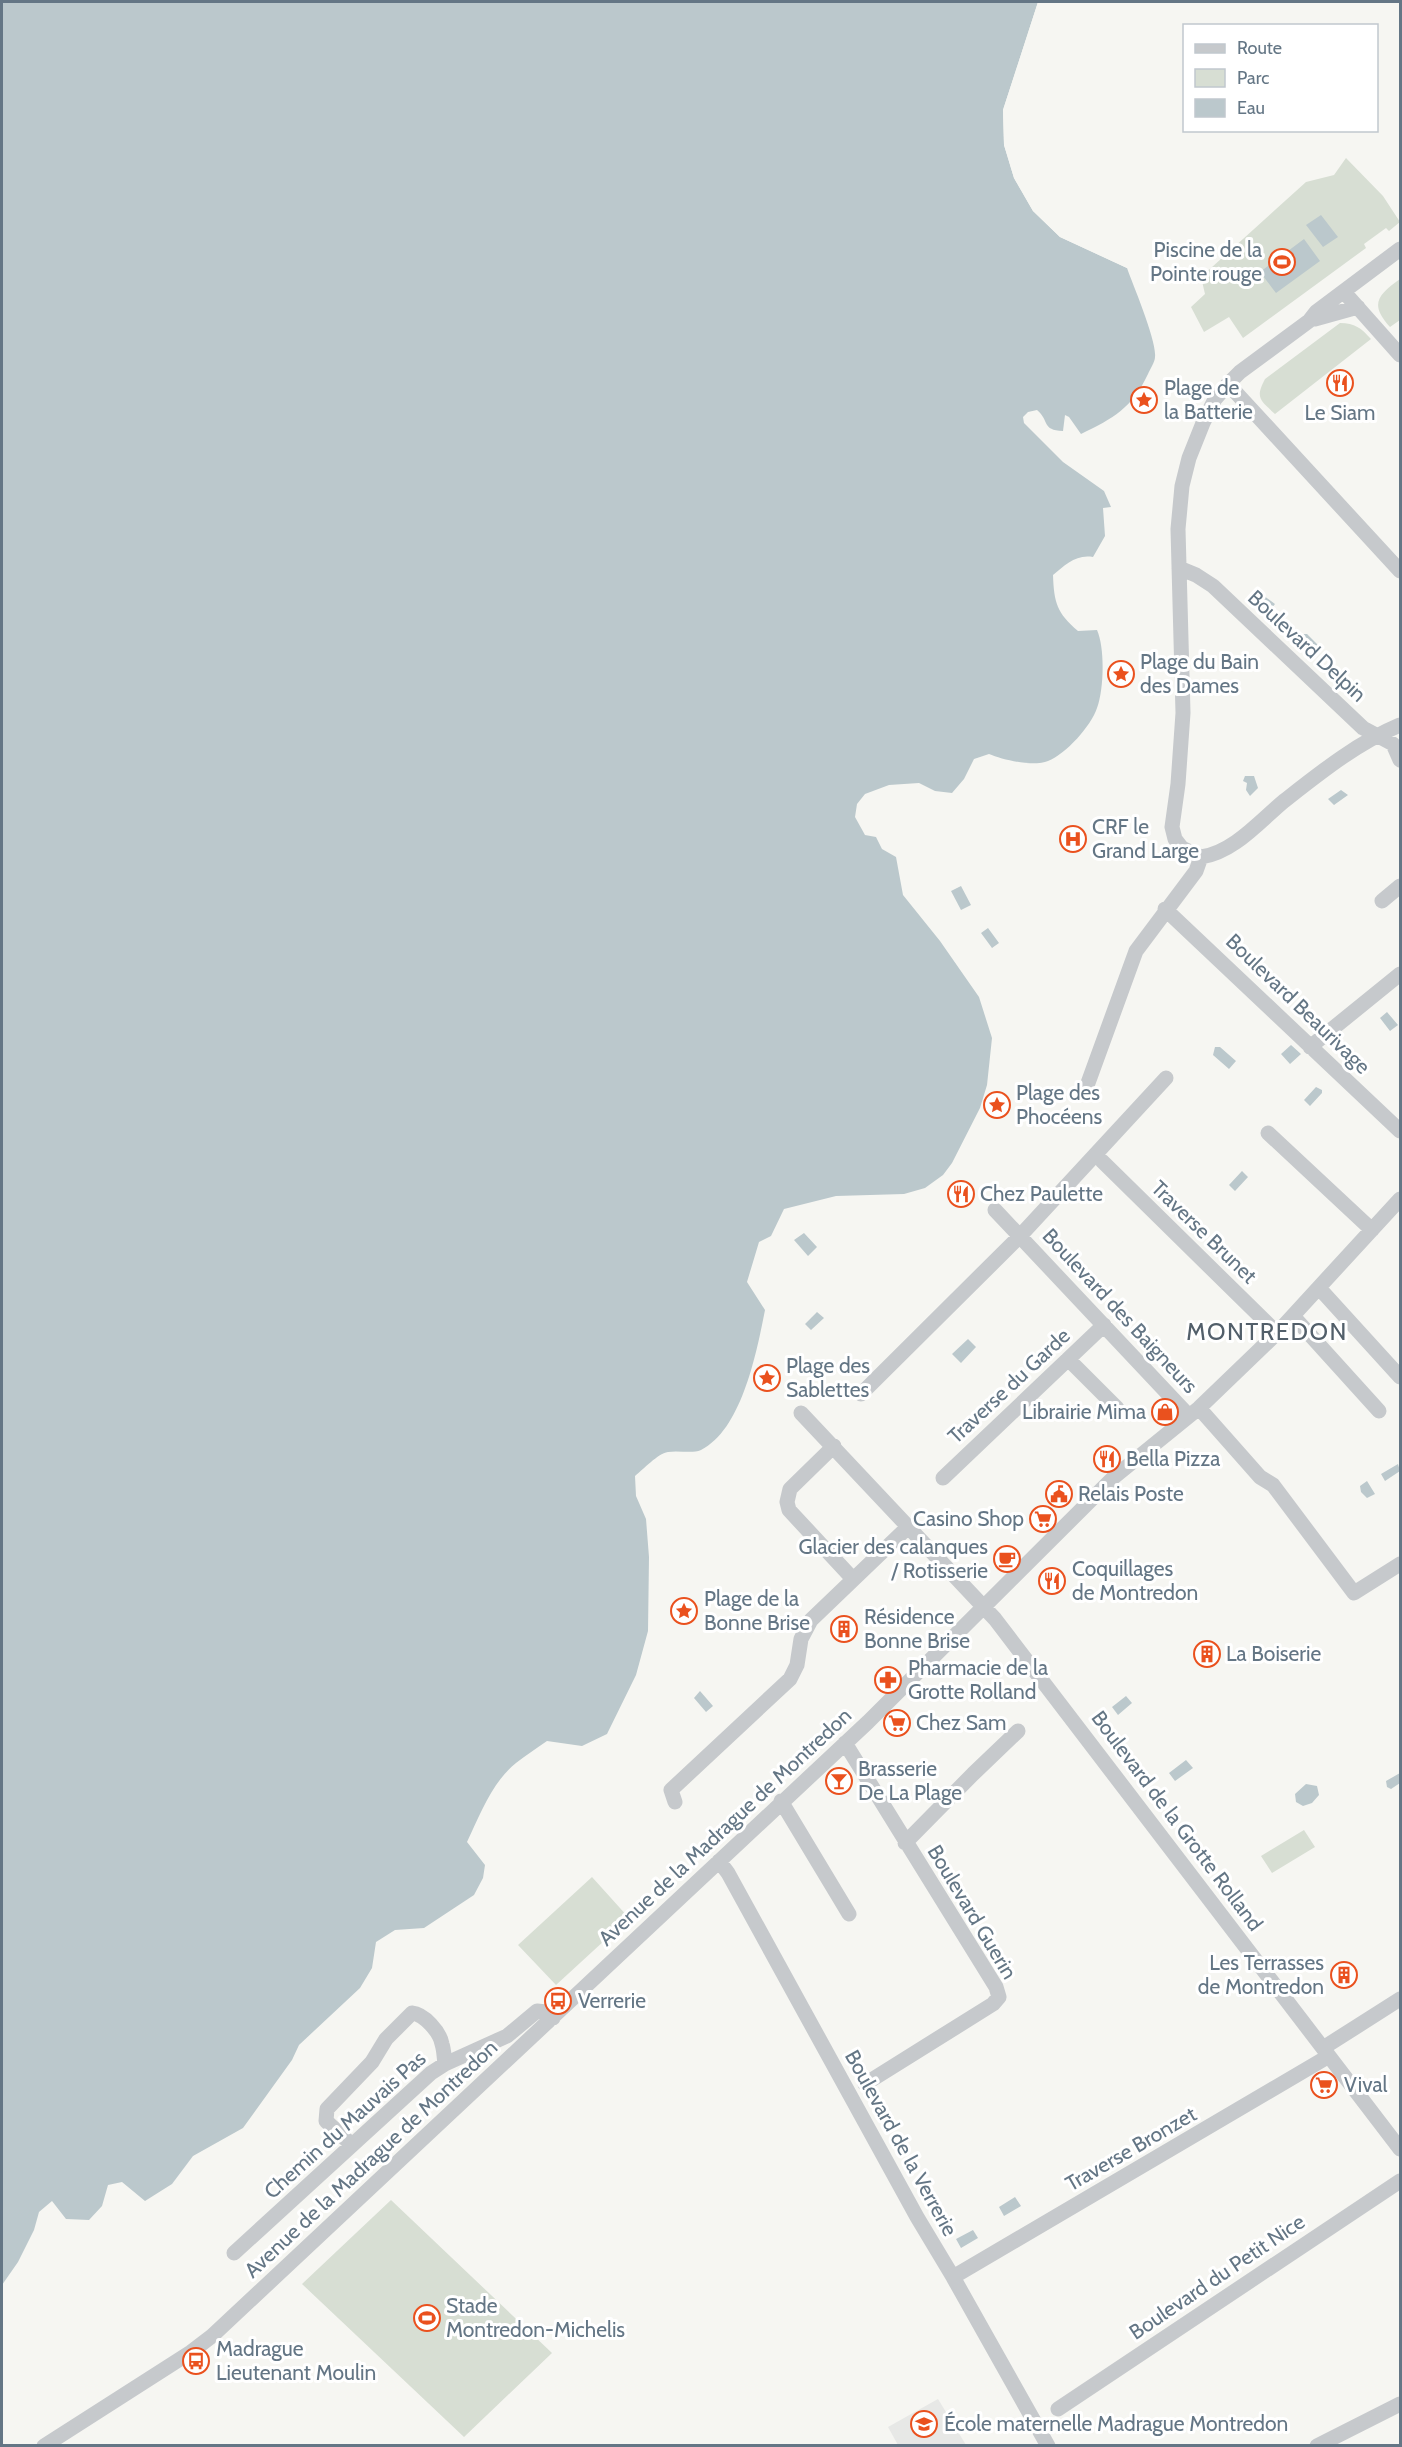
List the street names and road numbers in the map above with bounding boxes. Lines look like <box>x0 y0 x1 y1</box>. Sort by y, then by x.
street label: Boulevard Delpin <box>1243 585 1372 707</box>
street label: Boulevard Beaurivage <box>1221 928 1376 1079</box>
street label: Traverse Brunet <box>1146 1175 1262 1288</box>
street label: Boulevard des Baigneurs <box>1038 1223 1203 1398</box>
street label: Traverse du Garde <box>943 1323 1075 1449</box>
street label: Avenue de la Madrague de Montredon <box>593 1703 856 1951</box>
street label: Boulevard de la Grotte Rolland <box>1086 1706 1268 1936</box>
street label: Boulevard Guerin <box>923 1840 1022 1983</box>
street label: Avenue de la Madrague de Montredon <box>239 2035 502 2283</box>
street label: Chemin du Mauvais Pas <box>259 2045 431 2204</box>
street label: Boulevard de la Verrerie <box>840 2046 963 2240</box>
street label: Traverse Bronzet <box>1061 2101 1201 2196</box>
street label: Boulevard du Petit Nice <box>1124 2208 1309 2345</box>

